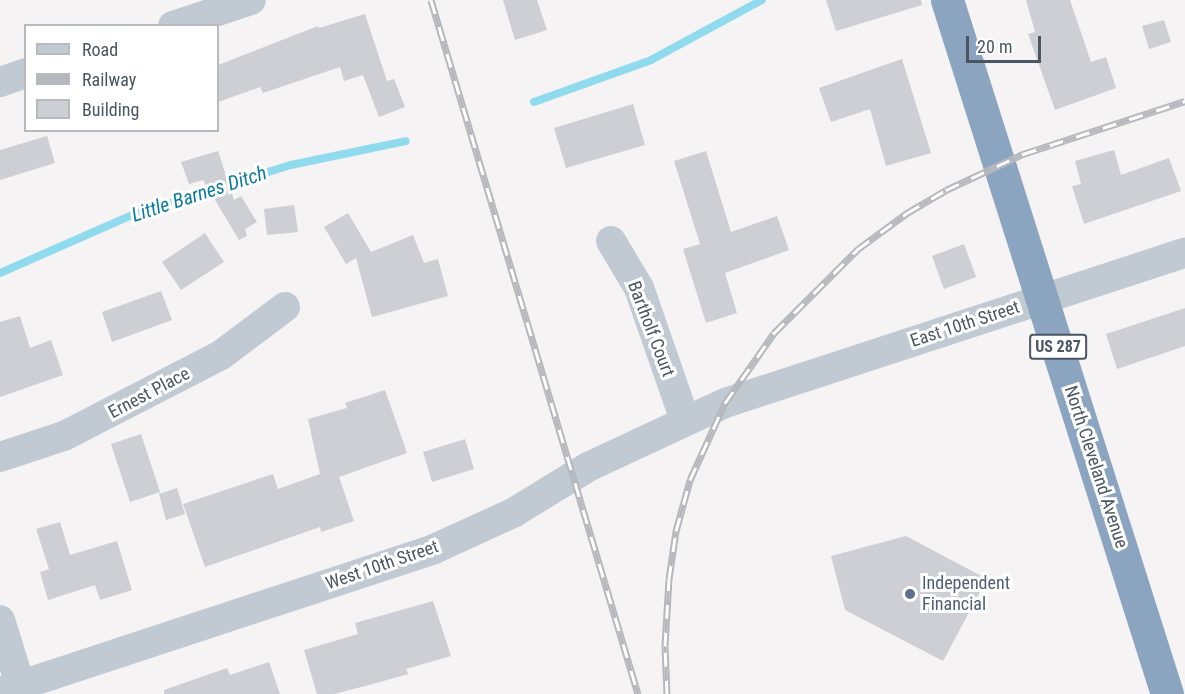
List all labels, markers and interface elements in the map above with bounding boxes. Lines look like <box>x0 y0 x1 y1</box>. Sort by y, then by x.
legend <box>24 24 219 132</box>
scale bar <box>969 24 1044 62</box>
text: 20 m <box>977 36 1012 57</box>
text: Road <box>82 39 118 60</box>
text: Railway <box>82 69 136 90</box>
text: Building <box>82 99 139 120</box>
water label: Little Barnes Ditch <box>128 161 270 227</box>
street label: Bartholf Court <box>623 278 679 380</box>
street label: East 10th Street <box>908 296 1022 352</box>
road number: US 287 <box>1028 334 1088 360</box>
street label: Ernest Place <box>105 363 193 423</box>
street label: North Cleveland Avenue <box>1060 383 1132 551</box>
street label: West 10th Street <box>323 536 441 594</box>
place label: Independent Financial <box>922 573 1010 616</box>
marker: Independent Financial <box>903 587 917 601</box>

